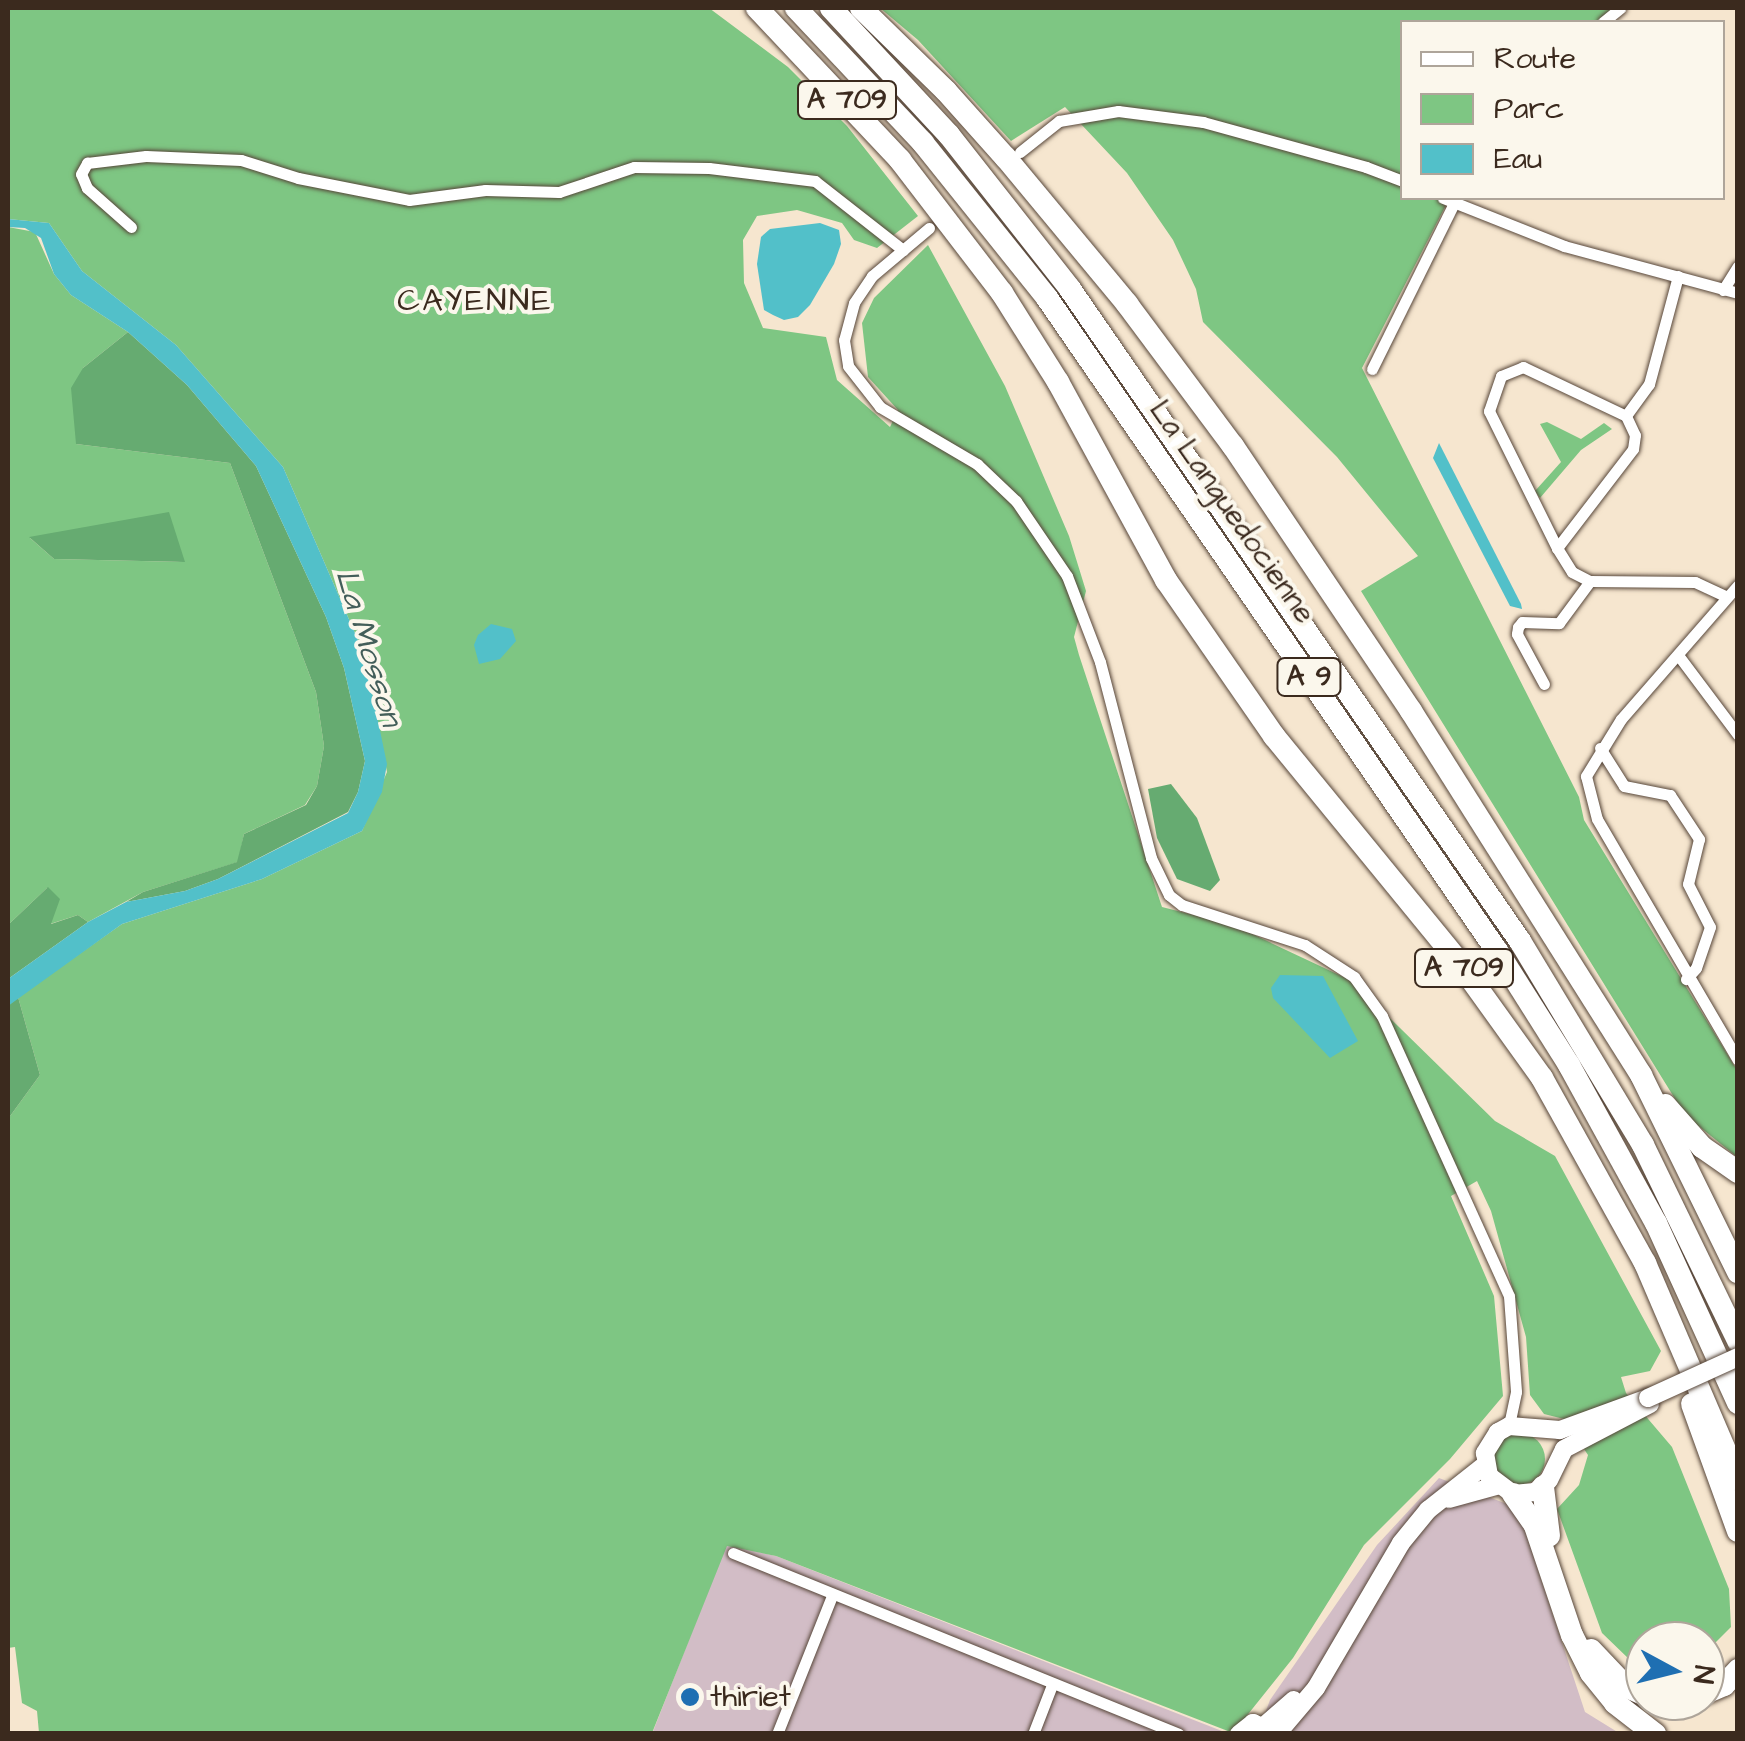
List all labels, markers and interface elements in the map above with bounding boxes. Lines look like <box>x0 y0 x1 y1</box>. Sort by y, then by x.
legend <box>1400 20 1725 200</box>
text: Route <box>1494 38 1576 80</box>
road number: A 709 <box>797 77 897 123</box>
text: Parc <box>1494 88 1564 130</box>
text: Eau <box>1494 138 1542 180</box>
district label: CAYENNE <box>397 282 553 320</box>
street label: La Languedocienne <box>1141 393 1323 631</box>
water label: La Mosson <box>326 565 410 731</box>
road number: A 9 <box>1274 654 1344 700</box>
road number: A 709 <box>1414 945 1514 991</box>
north arrow <box>1625 1621 1725 1721</box>
text: N <box>1683 1663 1724 1686</box>
place label: thiriet <box>710 1679 791 1715</box>
marker: thiriet <box>679 1686 701 1708</box>

